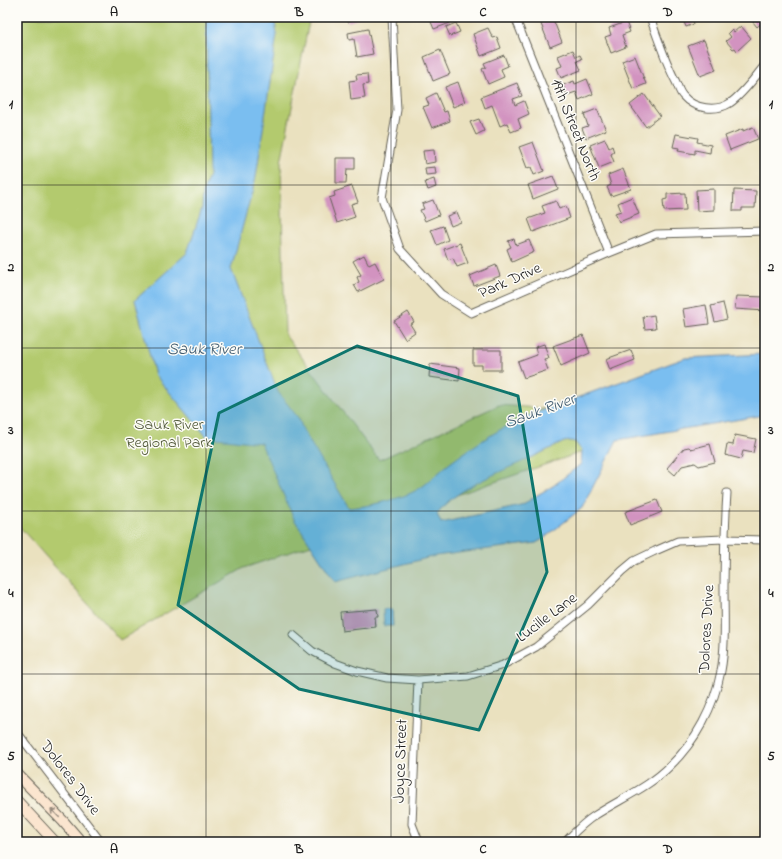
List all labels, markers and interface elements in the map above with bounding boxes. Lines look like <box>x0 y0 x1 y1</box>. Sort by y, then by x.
text: A <box>110 3 118 22</box>
text: B <box>294 3 304 22</box>
text: C <box>479 3 487 22</box>
text: D <box>662 3 673 22</box>
street label: 19th Street North <box>544 75 606 185</box>
text: 1 <box>9 95 14 114</box>
text: 1 <box>769 95 774 114</box>
street label: Park Drive <box>475 256 546 305</box>
text: 2 <box>7 258 15 277</box>
text: 2 <box>767 258 775 277</box>
water label: Sauk River <box>167 337 244 362</box>
water label: Sauk River <box>501 386 582 435</box>
park label: Sauk River Regional Park <box>126 413 213 455</box>
text: 3 <box>7 421 14 440</box>
text: 3 <box>767 421 774 440</box>
street label: Dolores Drive <box>693 583 721 675</box>
text: 4 <box>7 584 14 603</box>
text: 4 <box>767 584 774 603</box>
street label: Lucille Lane <box>511 587 583 649</box>
street label: Joyce Street <box>388 718 414 803</box>
street label: Dolores Drive <box>33 735 107 821</box>
text: 5 <box>7 747 15 766</box>
text: 5 <box>767 747 775 766</box>
one-way arrow <box>51 808 60 818</box>
text: A <box>110 840 118 859</box>
text: B <box>294 840 304 859</box>
text: C <box>479 840 487 859</box>
text: D <box>662 840 673 859</box>

